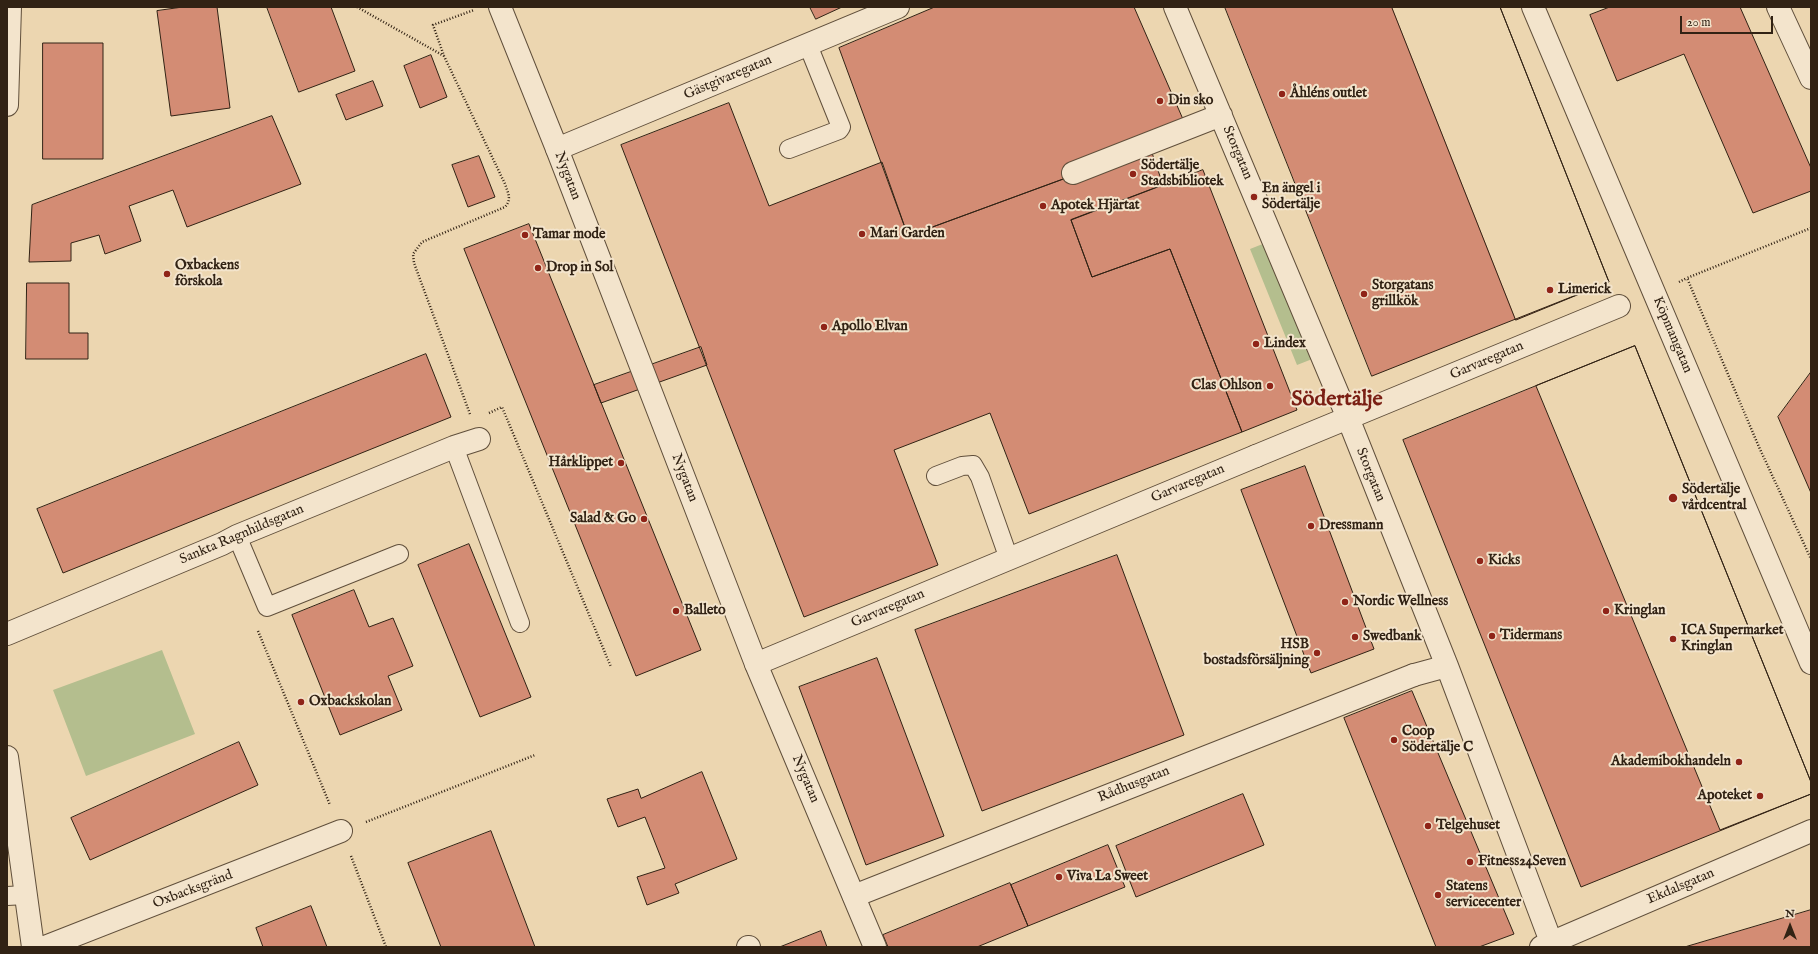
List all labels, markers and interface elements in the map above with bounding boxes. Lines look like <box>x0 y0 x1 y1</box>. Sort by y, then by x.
scale bar <box>1682 8 1775 34</box>
text: 20 m <box>1687 15 1710 30</box>
street label: Gästgivaregatan <box>681 52 775 104</box>
place label: Åhléns outlet <box>1290 86 1367 102</box>
marker: Åhléns outlet <box>1277 89 1287 99</box>
place label: Din sko <box>1168 93 1213 109</box>
marker: Din sko <box>1155 96 1165 106</box>
street label: Storgatan <box>1218 124 1256 182</box>
street label: Nygatan <box>550 149 584 203</box>
place label: Södertälje Stadsbibliotek <box>1141 158 1224 190</box>
marker: Södertälje Stadsbibliotek <box>1128 169 1138 179</box>
place label: En ängel i Södertälje <box>1262 181 1320 214</box>
marker: En ängel i Södertälje <box>1249 192 1259 202</box>
place label: Apotek Hjärtat <box>1051 198 1140 214</box>
marker: Apotek Hjärtat <box>1038 201 1048 211</box>
place label: Mari Garden <box>870 226 945 242</box>
place label: Tamar mode <box>533 227 605 243</box>
marker: Mari Garden <box>857 229 867 239</box>
marker: Tamar mode <box>520 230 530 240</box>
place label: Oxbackens förskola <box>175 258 239 290</box>
place label: Drop in Sol <box>546 260 613 276</box>
marker: Drop in Sol <box>533 263 543 273</box>
marker: Oxbackens förskola <box>162 269 172 279</box>
place label: Storgatans grillkök <box>1372 278 1433 310</box>
place label: Limerick <box>1558 282 1611 298</box>
marker: Limerick <box>1545 285 1555 295</box>
marker: Storgatans grillkök <box>1359 289 1369 299</box>
street label: Köpmangatan <box>1648 294 1696 376</box>
place label: Apollo Elvan <box>832 319 908 335</box>
marker: Apollo Elvan <box>819 322 829 332</box>
place label: Lindex <box>1264 336 1306 352</box>
street label: Garvaregatan <box>1448 338 1526 384</box>
marker: Lindex <box>1251 339 1261 349</box>
place label: Clas Ohlson <box>1191 378 1262 394</box>
marker: Clas Ohlson <box>1265 381 1275 391</box>
district label: Södertälje <box>1291 387 1383 413</box>
street label: Storgatan <box>1352 446 1388 504</box>
street label: Nygatan <box>667 451 701 505</box>
place label: Hårklippet <box>548 455 613 471</box>
marker: Hårklippet <box>616 458 626 468</box>
street label: Garvaregatan <box>1149 461 1227 507</box>
place label: Södertälje vårdcentral <box>1682 482 1747 514</box>
marker: Södertälje vårdcentral <box>1667 492 1679 504</box>
street label: Sankta Ragnhildsgatan <box>177 501 307 569</box>
place label: Salad & Go <box>570 511 636 527</box>
marker: Salad & Go <box>639 514 649 524</box>
place label: Dressmann <box>1319 518 1383 534</box>
marker: Dressmann <box>1306 521 1316 531</box>
place label: Kicks <box>1488 553 1520 569</box>
marker: Kicks <box>1475 556 1485 566</box>
street label: Garvaregatan <box>849 586 927 632</box>
place label: Nordic Wellness <box>1353 594 1448 610</box>
marker: Nordic Wellness <box>1340 597 1350 607</box>
place label: Balleto <box>684 603 726 619</box>
place label: Kringlan <box>1614 603 1665 619</box>
marker: Balleto <box>671 606 681 616</box>
marker: Kringlan <box>1601 606 1611 616</box>
place label: ICA Supermarket Kringlan <box>1681 623 1784 656</box>
place label: Tidermans <box>1500 628 1562 644</box>
place label: Swedbank <box>1363 629 1422 645</box>
marker: Tidermans <box>1487 631 1497 641</box>
marker: Swedbank <box>1350 632 1360 642</box>
marker: ICA Supermarket Kringlan <box>1668 634 1678 644</box>
place label: HSB bostadsförsäljning <box>1204 637 1309 670</box>
marker: HSB bostadsförsäljning <box>1312 648 1322 658</box>
place label: Oxbackskolan <box>309 694 392 710</box>
marker: Oxbackskolan <box>296 697 306 707</box>
place label: Coop Södertälje C <box>1402 724 1473 756</box>
marker: Coop Södertälje C <box>1389 735 1399 745</box>
street label: Nygatan <box>787 752 823 806</box>
place label: Akademibokhandeln <box>1611 754 1731 770</box>
marker: Akademibokhandeln <box>1734 757 1744 767</box>
street label: Rådhusgatan <box>1096 763 1172 807</box>
place label: Apoteket <box>1698 788 1752 804</box>
marker: Apoteket <box>1755 791 1765 801</box>
place label: Telgehuset <box>1436 818 1500 834</box>
marker: Telgehuset <box>1423 821 1433 831</box>
place label: Fitness24Seven <box>1478 854 1566 870</box>
marker: Fitness24Seven <box>1465 857 1475 867</box>
street label: Ekdalsgatan <box>1645 865 1717 909</box>
street label: Oxbacksgränd <box>151 867 235 913</box>
place label: Viva La Sweet <box>1067 869 1148 885</box>
marker: Viva La Sweet <box>1054 872 1064 882</box>
place label: Statens servicecenter <box>1446 879 1521 912</box>
marker: Statens servicecenter <box>1433 890 1443 900</box>
north arrow <box>1770 906 1810 946</box>
text: N <box>1785 907 1795 921</box>

